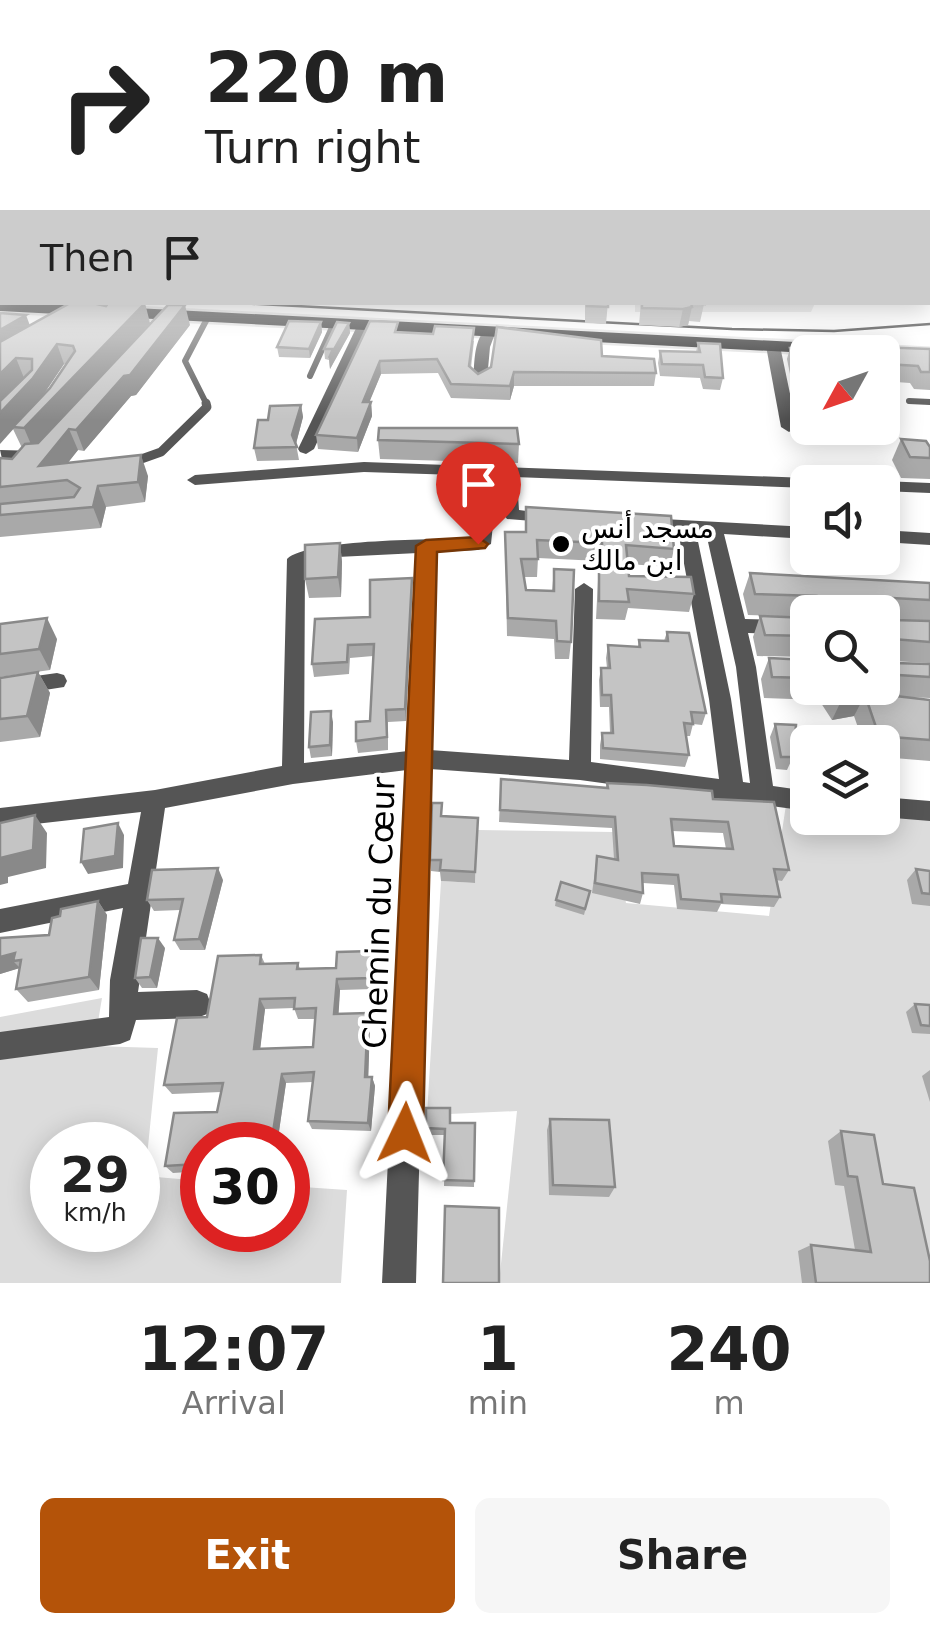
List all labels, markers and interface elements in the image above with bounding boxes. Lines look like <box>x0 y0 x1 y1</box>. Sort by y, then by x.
text: 220 m <box>205 37 448 119</box>
icon: right <box>40 40 170 170</box>
text: Turn right <box>205 121 420 174</box>
icon: arrive <box>155 230 210 285</box>
text: Then <box>40 236 135 280</box>
north arrow <box>790 335 900 445</box>
map controls <box>790 335 900 835</box>
pin <box>436 442 521 545</box>
icon: arrive <box>451 457 506 512</box>
button: sound <box>790 465 900 575</box>
place label: مسجد أنس ابن مالك <box>581 509 714 577</box>
marker: مسجد أنس ابن مالك <box>550 533 572 555</box>
button: search <box>790 595 900 705</box>
button: layers <box>790 725 900 835</box>
street label: Chemin du Cœur <box>355 776 403 1050</box>
position arrow <box>353 1081 457 1185</box>
speed limit sign: 30 <box>180 1122 310 1252</box>
text: 29 <box>60 1146 130 1204</box>
text: km/h <box>63 1198 127 1227</box>
text: 12:07 <box>138 1314 329 1384</box>
text: 1 <box>477 1314 519 1384</box>
text: 240 <box>666 1314 792 1384</box>
text: Arrival <box>182 1384 286 1422</box>
text: min <box>468 1384 528 1422</box>
text: m <box>713 1384 745 1422</box>
button: Exit <box>40 1498 455 1613</box>
button: Share <box>475 1498 890 1613</box>

